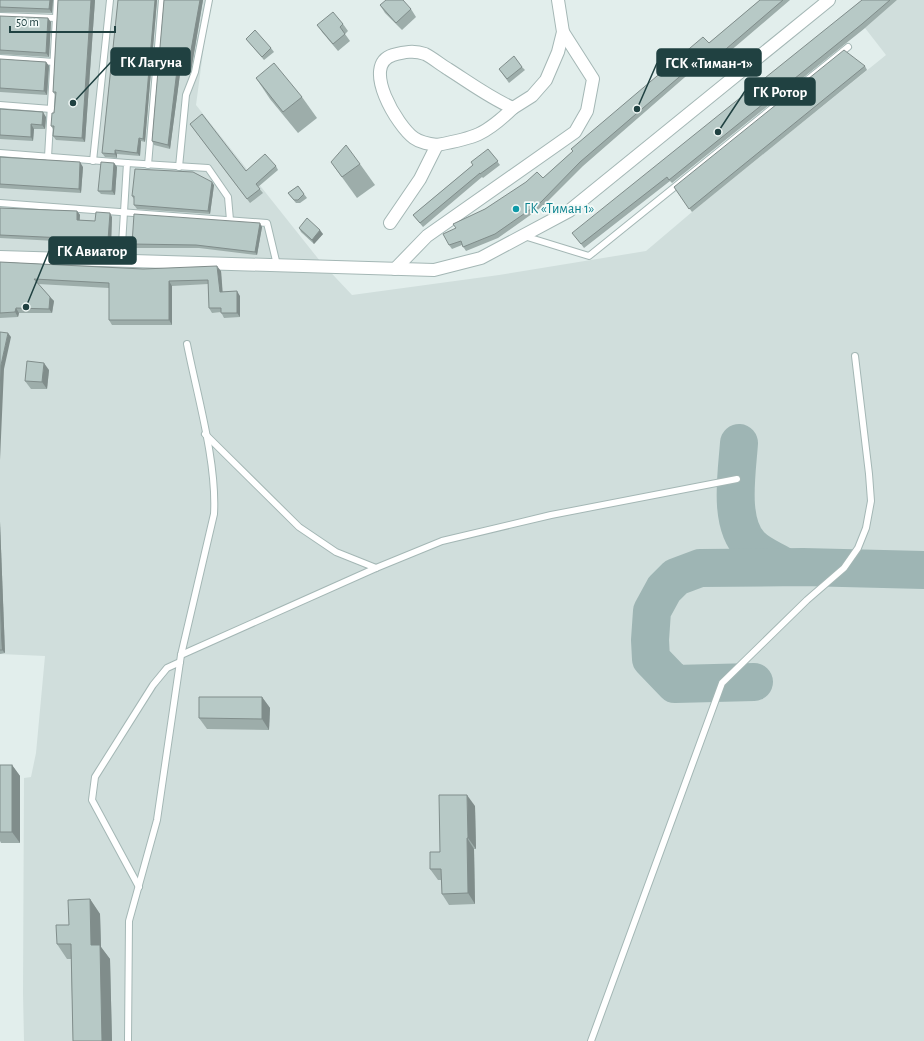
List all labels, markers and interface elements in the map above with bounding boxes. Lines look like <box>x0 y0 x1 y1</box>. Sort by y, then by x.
scale bar <box>10 8 115 34</box>
text: 50 m <box>16 16 39 28</box>
callout: ГК Лагуна <box>111 48 190 75</box>
callout: ГСК «Тиман-1» <box>657 49 761 76</box>
text: ГК Лагуна <box>120 55 182 70</box>
text: ГСК «Тиман-1» <box>665 56 753 71</box>
callout: ГК Ротор <box>745 78 815 105</box>
text: ГК Ротор <box>753 85 808 100</box>
place label: ГК «Тиман 1» <box>524 202 594 216</box>
marker: ГК «Тиман 1» <box>511 204 521 214</box>
callout: ГК Авиатор <box>49 237 136 264</box>
text: ГК Авиатор <box>57 244 128 259</box>

